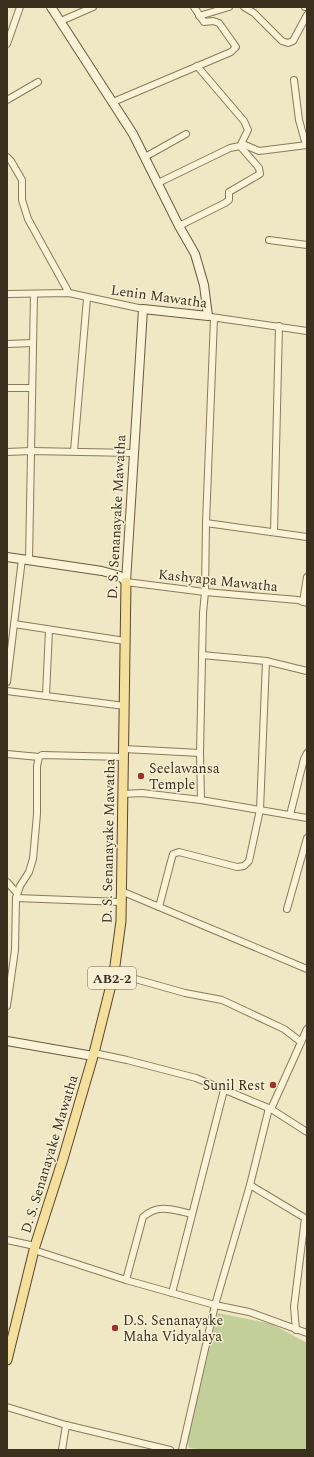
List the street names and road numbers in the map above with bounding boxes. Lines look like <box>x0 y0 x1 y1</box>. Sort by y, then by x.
street label: Lenin Mawatha <box>109 279 209 314</box>
street label: D. S. Senanayake Mawatha <box>102 434 131 600</box>
street label: Kashyapa Mawatha <box>157 564 279 597</box>
street label: D. S. Senanayake Mawatha <box>97 758 120 924</box>
road number: AB2-2 <box>88 967 136 989</box>
street label: D. S. Senanayake Mawatha <box>15 1072 84 1236</box>

